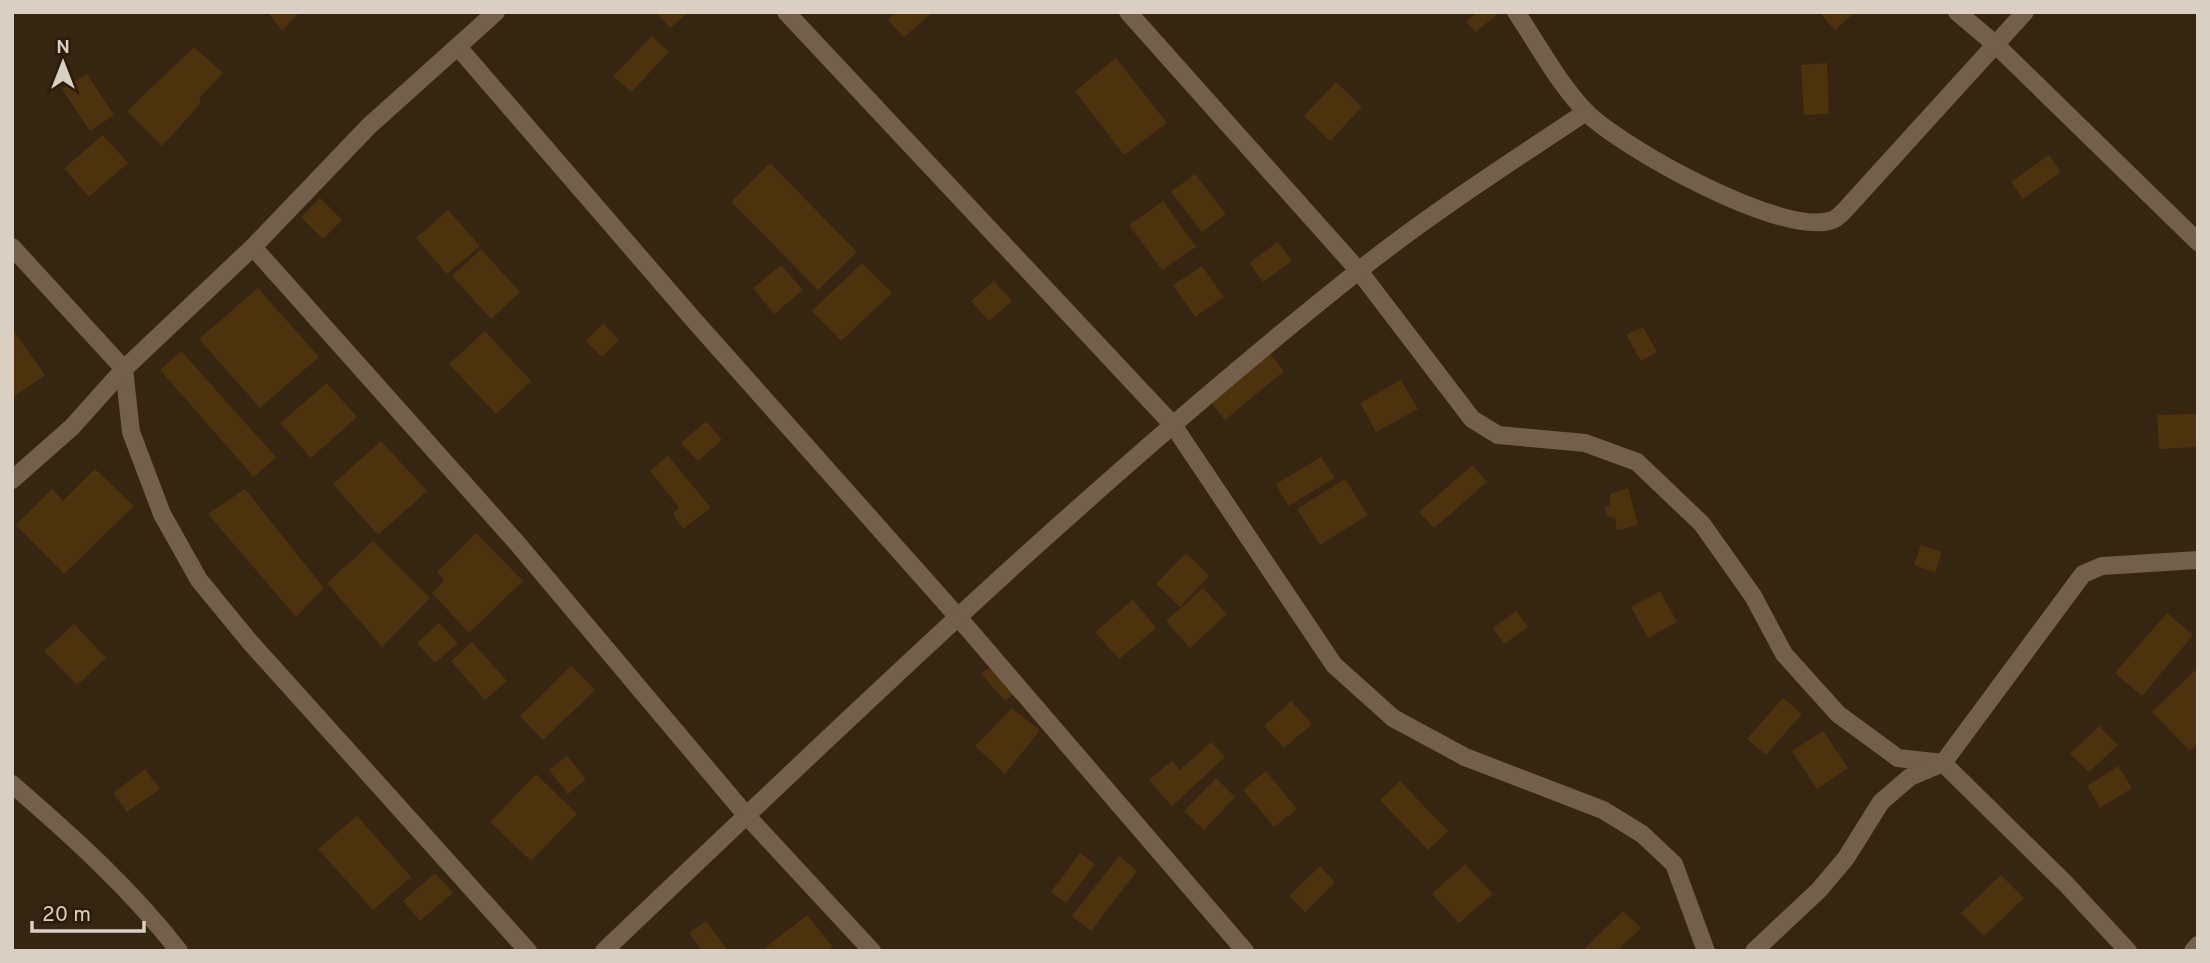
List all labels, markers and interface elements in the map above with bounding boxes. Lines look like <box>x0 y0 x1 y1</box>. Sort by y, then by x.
north arrow <box>28 28 98 98</box>
text: N <box>56 36 70 60</box>
scale bar <box>32 890 144 934</box>
text: 20 m <box>42 902 91 929</box>

